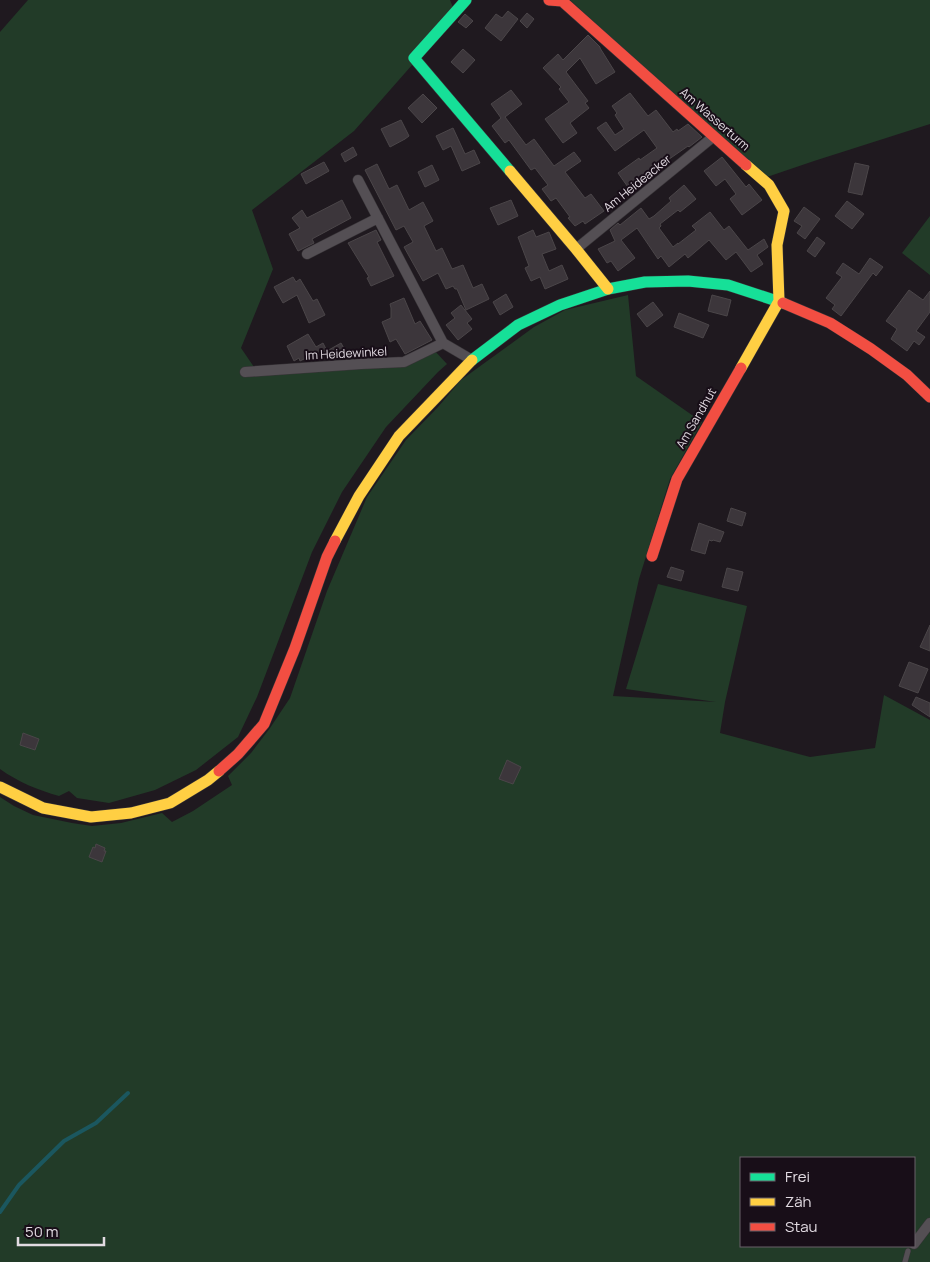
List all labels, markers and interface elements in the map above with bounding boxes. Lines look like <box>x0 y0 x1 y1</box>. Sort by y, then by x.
street label: Am Wasserturm <box>676 84 754 154</box>
street label: Am Heideacker <box>600 150 675 216</box>
street label: Im Heidewinkel <box>305 342 387 364</box>
street label: Am Sandhut <box>672 384 720 451</box>
legend <box>740 1157 915 1247</box>
text: Frei <box>785 1166 810 1187</box>
text: Zäh <box>785 1191 812 1212</box>
scale bar <box>18 1214 104 1246</box>
text: Stau <box>785 1216 818 1237</box>
text: 50 m <box>25 1221 59 1242</box>

